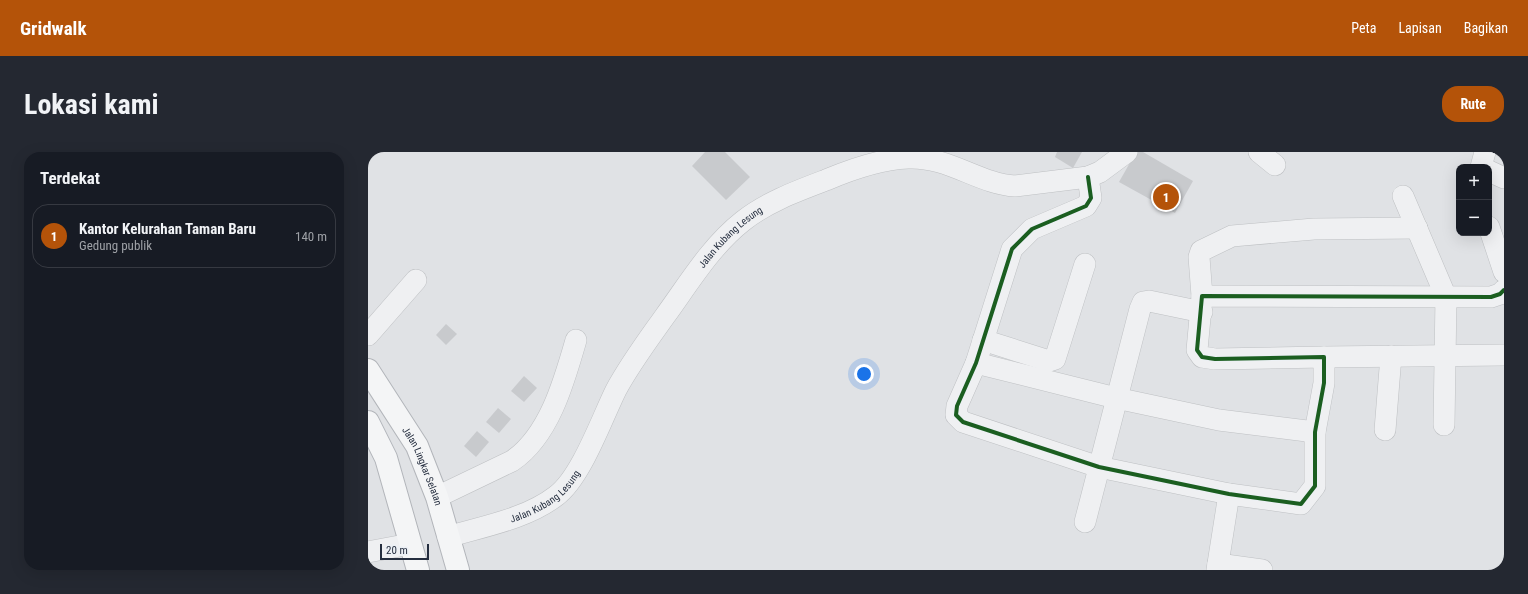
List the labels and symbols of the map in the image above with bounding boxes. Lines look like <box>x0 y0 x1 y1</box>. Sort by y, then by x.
pin: 1 <box>1153 182 1179 212</box>
street label: Jalan Kubang Lesung <box>696 204 764 270</box>
your location <box>854 364 874 384</box>
street label: Jalan Lingkar Selatan <box>400 425 444 507</box>
street label: Jalan Kubang Lesung <box>509 468 582 525</box>
scale bar <box>380 542 429 561</box>

